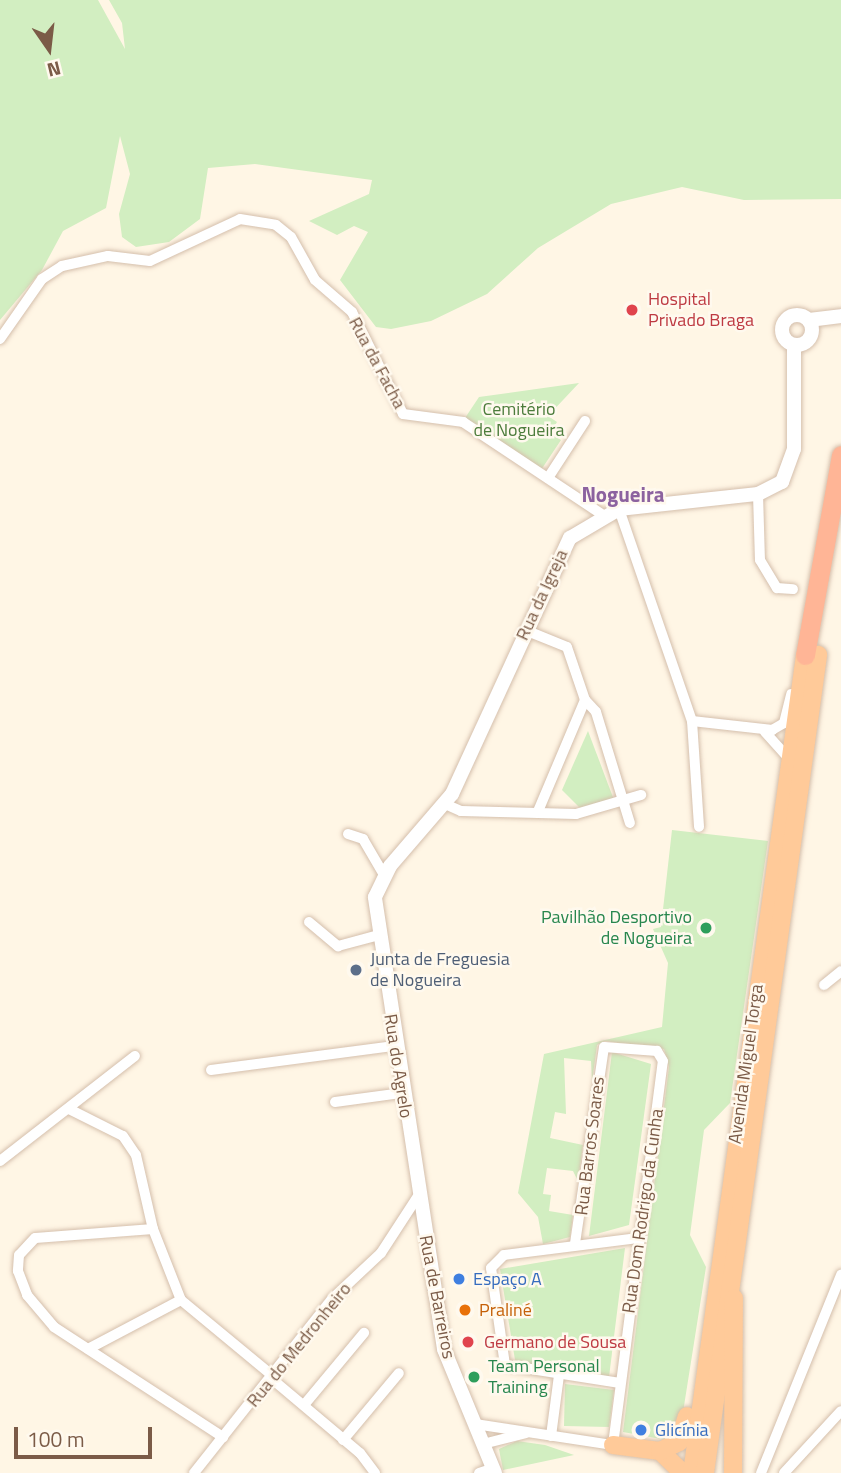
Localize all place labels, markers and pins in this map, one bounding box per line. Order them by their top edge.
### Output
place label: Hospital Privado Braga [648,289,754,332]
marker: Hospital Privado Braga [622,300,642,320]
place label: Pavilhão Desportivo de Nogueira [541,907,692,950]
marker: Pavilhão Desportivo de Nogueira [698,920,714,936]
place label: Junta de Freguesia de Nogueira [370,949,510,992]
marker: Junta de Freguesia de Nogueira [348,962,364,978]
place label: Espaço A [473,1268,542,1290]
marker: Espaço A [451,1271,467,1287]
place label: Praliné [479,1299,532,1321]
marker: Praliné [457,1302,473,1318]
place label: Germano de Sousa [484,1331,626,1353]
marker: Germano de Sousa [458,1332,478,1352]
place label: Team Personal Training [488,1356,600,1398]
marker: Team Personal Training [466,1369,482,1385]
place label: Glicínia [655,1419,709,1441]
marker: Glicínia [633,1422,649,1438]

